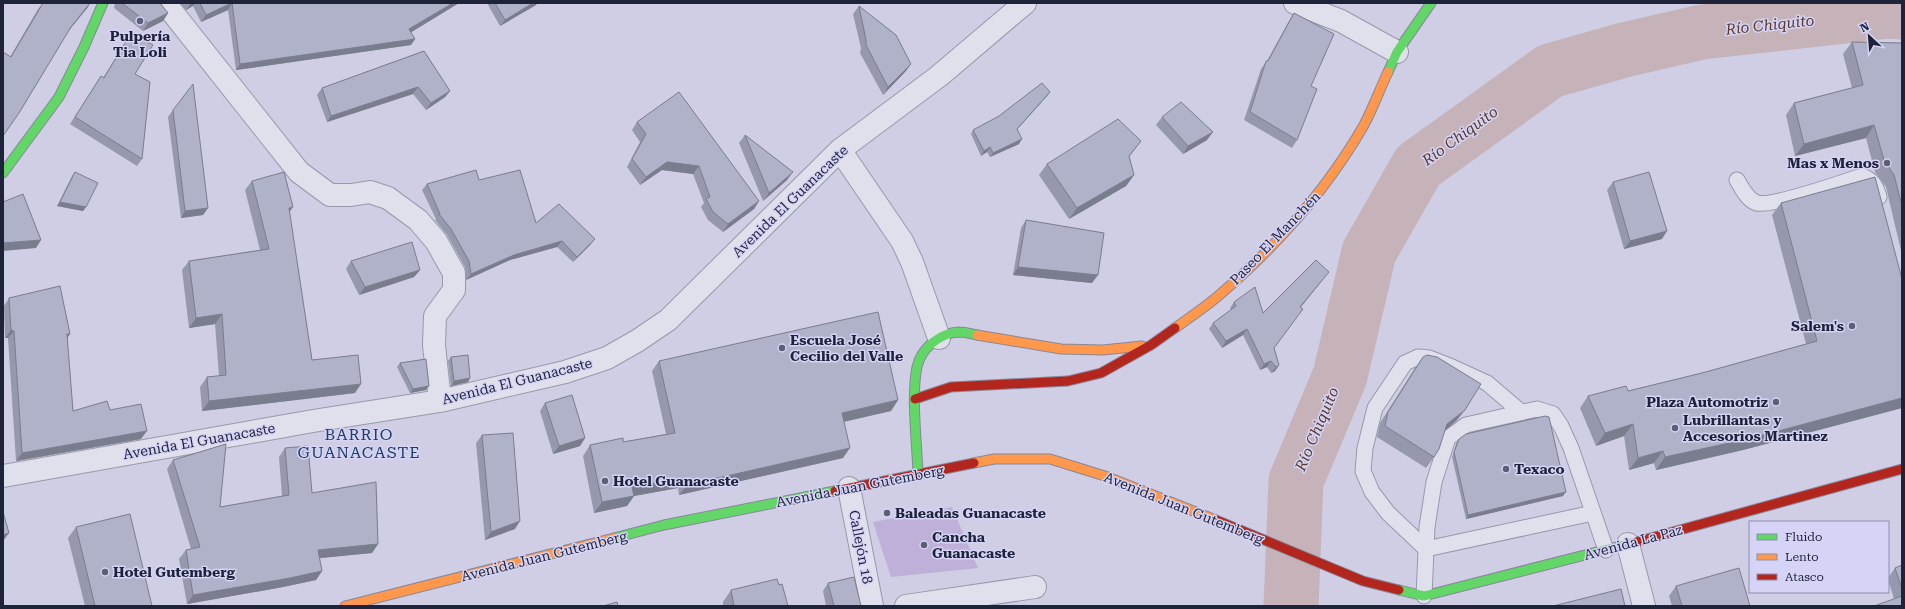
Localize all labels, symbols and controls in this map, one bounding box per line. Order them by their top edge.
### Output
water label: Río Chiquito [1724,11,1815,39]
marker: Pulpería Tia Loli [135,16,145,26]
north arrow [1849,16,1889,56]
text: N [1858,20,1872,35]
place label: Pulpería Tia Loli [110,28,171,60]
water label: Río Chiquito [1418,102,1502,170]
street label: Avenida El Guanacaste [729,141,851,260]
place label: Mas x Menos [1787,155,1879,171]
marker: Mas x Menos [1882,158,1892,168]
street label: Paseo El Manchén [1227,188,1323,288]
place label: Salem's [1791,318,1844,334]
marker: Salem's [1847,321,1857,331]
place label: Escuela José Cecilio del Valle [790,332,903,364]
marker: Escuela José Cecilio del Valle [777,343,787,353]
street label: Avenida El Guanacaste [440,355,594,407]
water label: Río Chiquito [1291,384,1343,474]
place label: Plaza Automotriz [1646,394,1768,410]
marker: Plaza Automotriz [1771,397,1781,407]
place label: Lubrillantas y Accesorios Martinez [1683,412,1828,444]
street label: Avenida El Guanacaste [122,420,277,462]
marker: Lubrillantas y Accesorios Martinez [1670,423,1680,433]
district label: BARRIO GUANACASTE [297,425,421,462]
place label: Texaco [1514,461,1565,477]
street label: Avenida Juan Gutemberg [775,462,945,510]
marker: Texaco [1501,464,1511,474]
street label: Avenida Juan Gutemberg [1102,469,1266,547]
place label: Hotel Guanacaste [613,473,739,489]
marker: Hotel Guanacaste [600,476,610,486]
place label: Baleadas Guanacaste [895,505,1046,521]
marker: Baleadas Guanacaste [882,508,892,518]
street label: Callejón 18 [846,509,876,585]
street label: Avenida La Paz [1582,521,1684,563]
legend [1749,521,1889,593]
street label: Avenida Juan Gutemberg [459,528,629,584]
place label: Cancha Guanacaste [932,529,1015,561]
text: Fluido [1785,530,1822,544]
marker: Cancha Guanacaste [919,540,929,550]
text: Lento [1785,550,1819,564]
place label: Hotel Gutemberg [113,564,235,580]
marker: Hotel Gutemberg [100,567,110,577]
text: Atasco [1785,570,1824,584]

